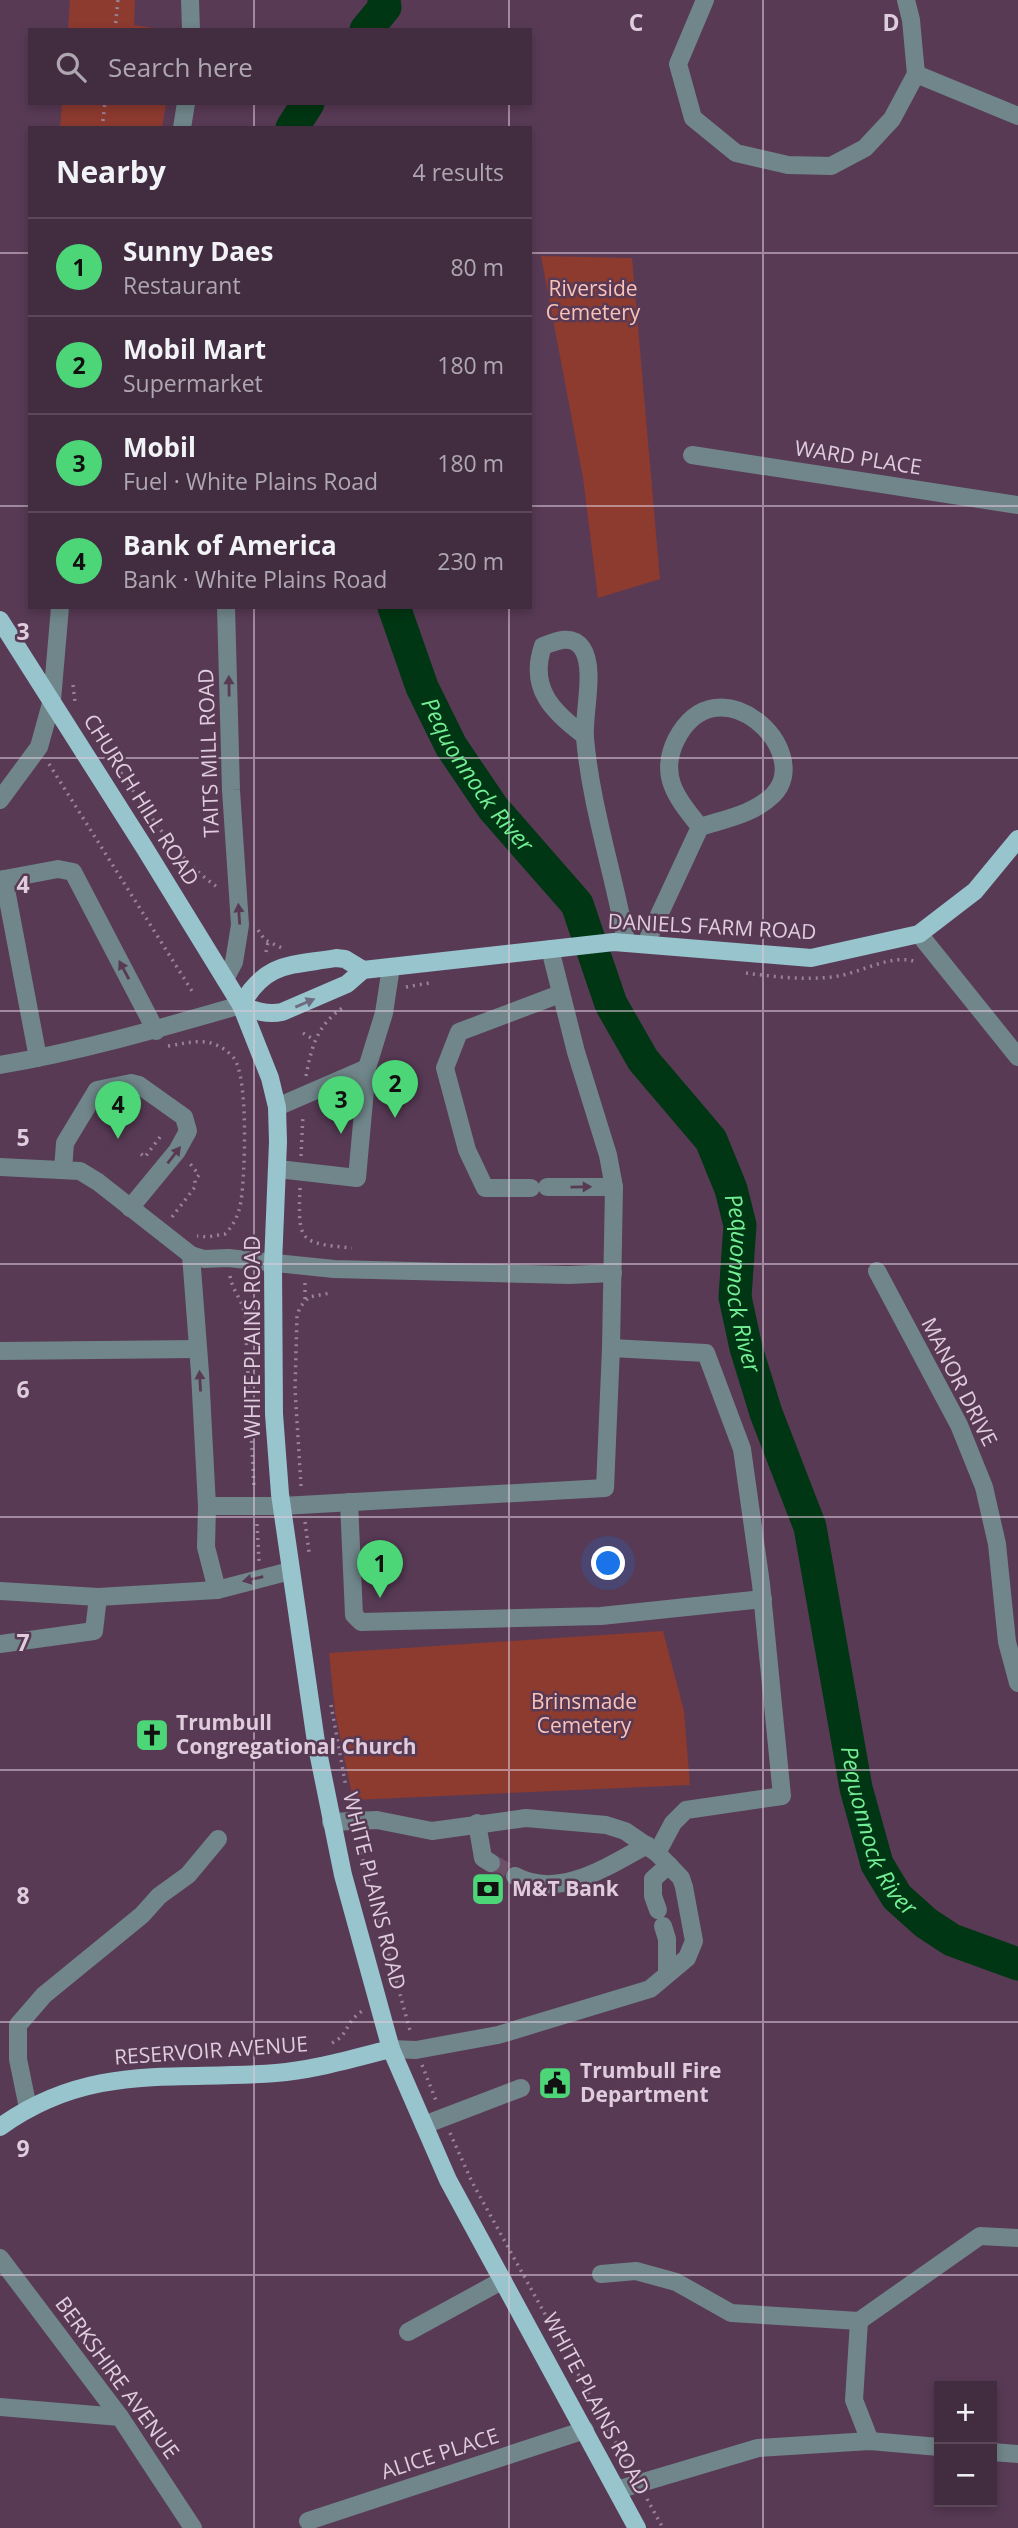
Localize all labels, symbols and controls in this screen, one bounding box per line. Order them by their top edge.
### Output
text: C [629,6,643,38]
text: D [882,6,900,38]
search box [28,28,532,105]
icon: search [52,48,90,86]
text: Search here [108,49,253,85]
text: Nearby [56,151,166,192]
text: 4 results [413,156,504,188]
text: Sunny Daes [123,233,273,269]
text: 1 [72,251,86,283]
text: 80 m [450,251,504,283]
text: Restaurant [123,269,241,301]
park label: Riverside Cemetery [546,274,641,326]
text: Mobil Mart [123,331,266,367]
text: 2 [72,349,86,381]
text: 180 m [437,349,504,381]
text: Supermarket [123,367,263,399]
text: Mobil [123,429,196,465]
street label: WARD PLACE [793,433,924,481]
text: 3 [72,447,86,479]
text: 180 m [437,447,504,479]
text: Fuel · White Plains Road [123,465,378,497]
text: Bank of America [123,527,337,563]
text: 4 [72,545,86,577]
text: 230 m [437,545,504,577]
text: Bank · White Plains Road [123,563,387,595]
text: 3 [16,615,30,647]
street label: TAITS MILL ROAD [191,668,225,838]
one-way arrow [224,675,235,697]
water label: Pequonnock River [415,692,542,859]
street label: CHURCH HILL ROAD [78,708,206,891]
text: 4 [16,868,30,900]
one-way arrow [233,902,244,924]
street label: DANIELS FARM ROAD [607,907,817,945]
one-way arrow [119,960,130,980]
one-way arrow [295,997,316,1008]
pin: 2 [372,1060,418,1118]
pin: 3 [318,1076,364,1134]
pin: 4 [95,1081,141,1139]
text: 5 [16,1121,30,1153]
one-way arrow [166,1147,181,1165]
one-way arrow [570,1181,592,1193]
water label: Pequonnock River [718,1190,770,1377]
street label: WHITE PLAINS ROAD [238,1236,266,1438]
street label: MANOR DRIVE [915,1312,1004,1451]
one-way arrow [194,1370,205,1392]
text: 6 [16,1373,30,1405]
pin: 1 [357,1540,403,1598]
your location [591,1546,625,1580]
one-way arrow [242,1574,264,1585]
text: 7 [16,1626,30,1658]
park label: Brinsmade Cemetery [531,1687,637,1739]
place label: Trumbull Congregational Church [176,1708,417,1760]
church icon: Trumbull Congregational Church [133,1716,171,1754]
water label: Pequonnock River [834,1743,925,1923]
street label: WHITE PLAINS ROAD [337,1789,413,1993]
bank icon: M&T Bank [469,1870,507,1908]
place label: M&T Bank [512,1874,620,1902]
text: 8 [16,1879,30,1911]
street label: RESERVOIR AVENUE [113,2029,309,2071]
place label: Trumbull Fire Department [580,2056,721,2108]
public building icon: Trumbull Fire Department [536,2064,574,2102]
text: 9 [16,2132,30,2164]
street label: BERKSHIRE AVENUE [49,2291,186,2464]
street label: WHITE PLAINS ROAD [537,2307,657,2500]
map controls [934,2381,997,2507]
button: + [934,2381,997,2444]
street label: ALICE PLACE [377,2421,502,2485]
button: − [934,2444,997,2507]

